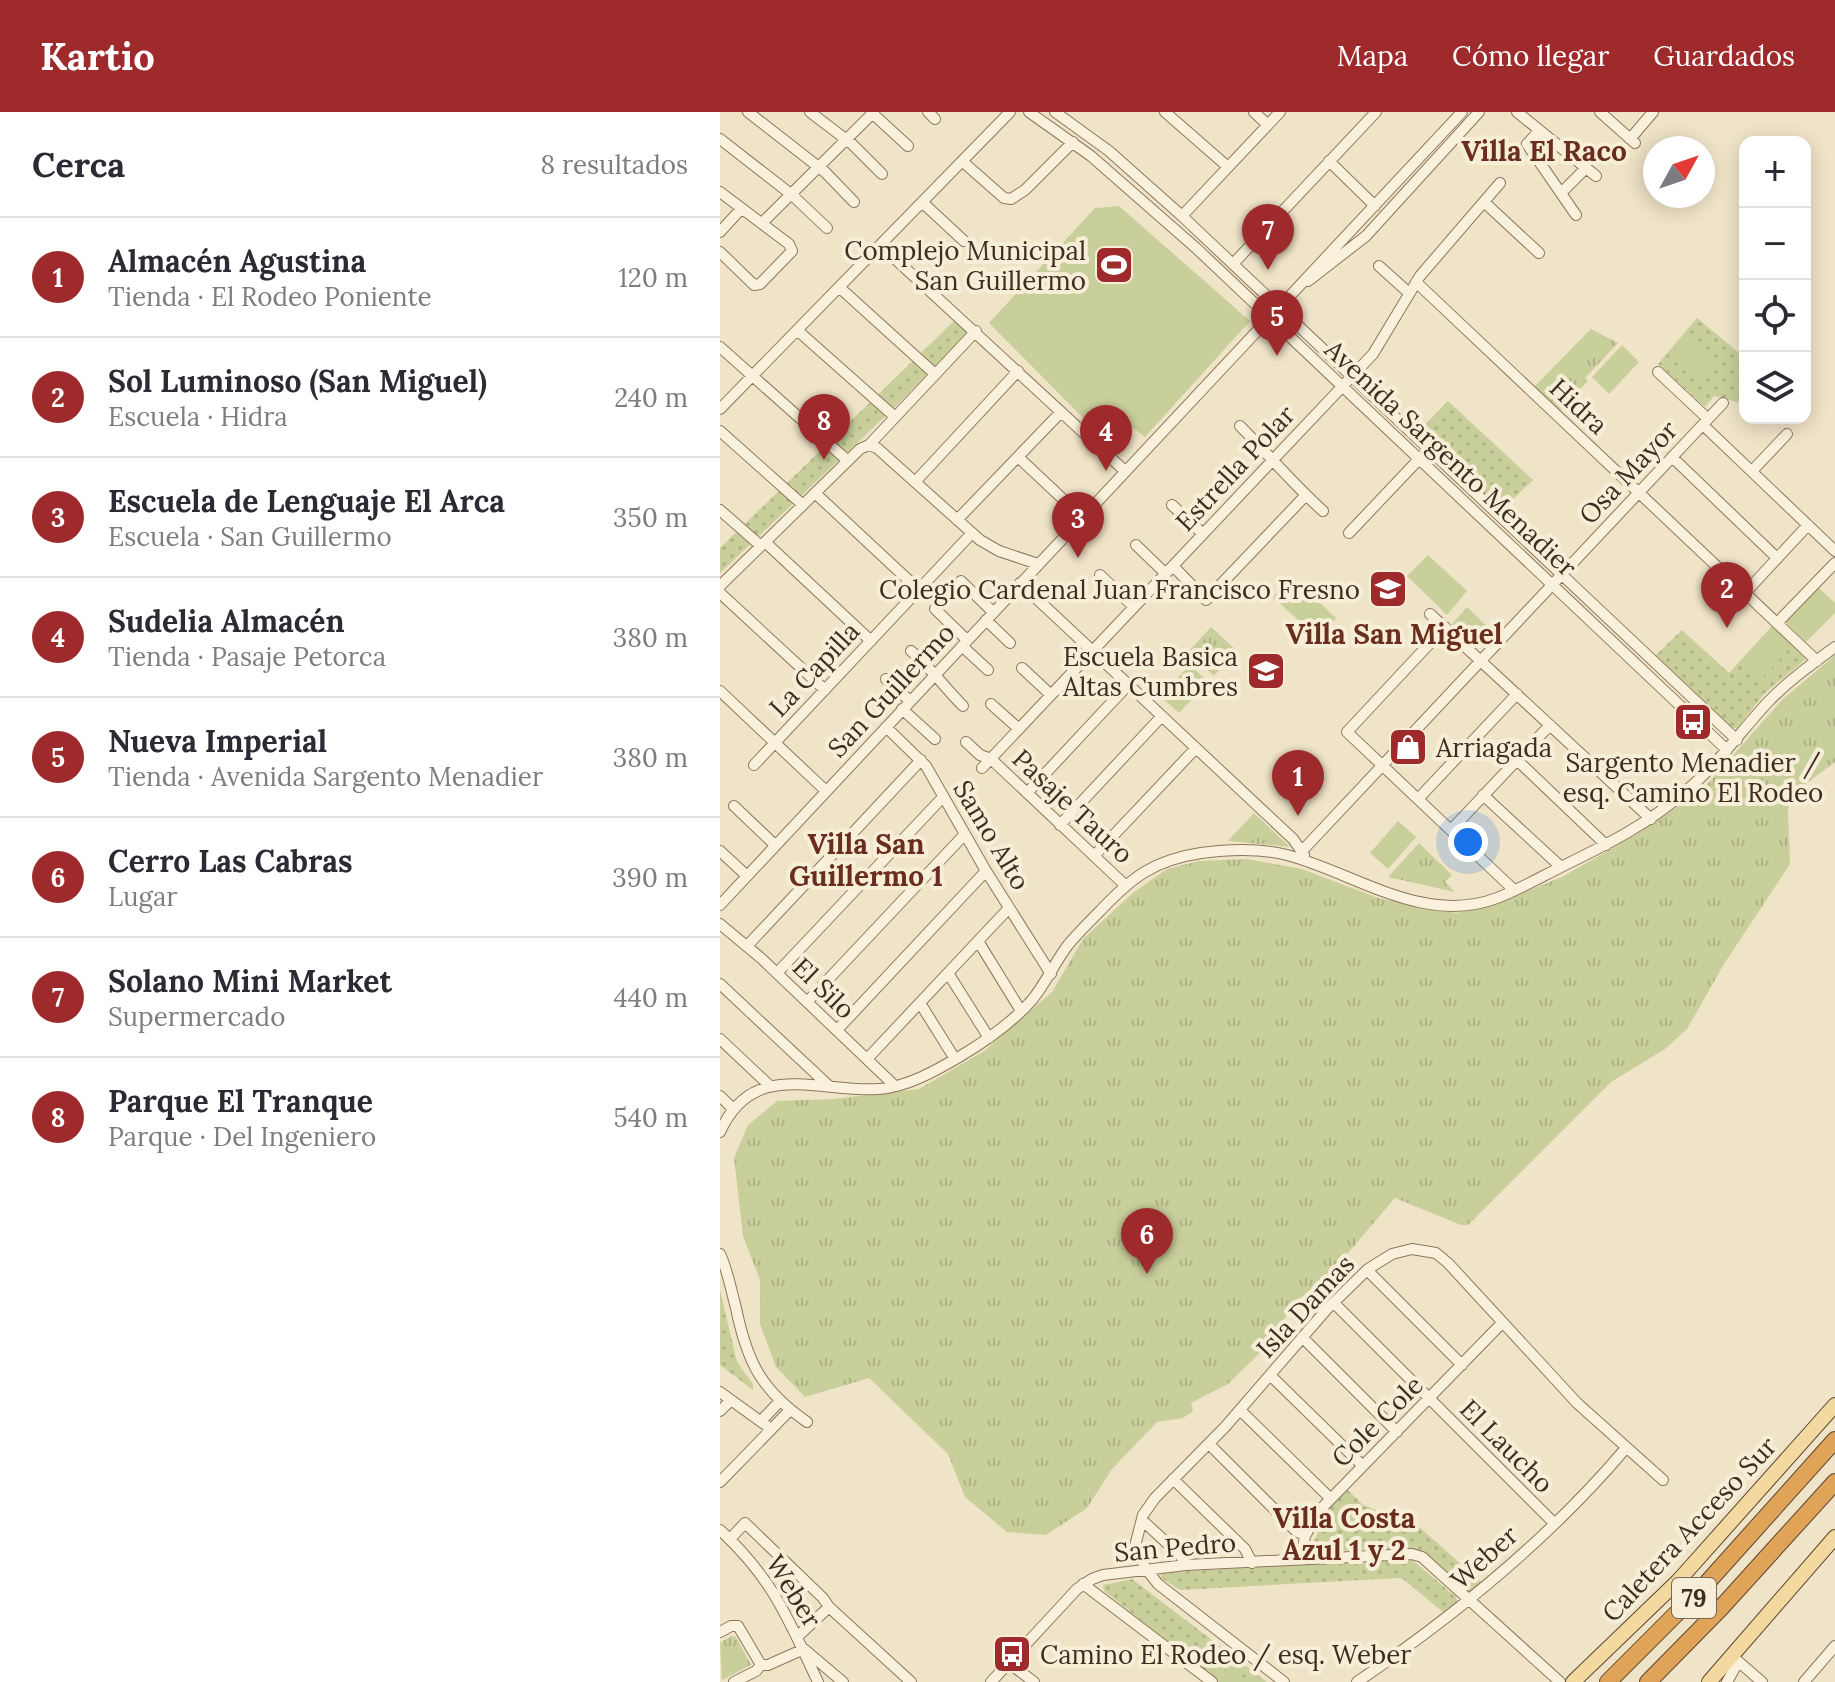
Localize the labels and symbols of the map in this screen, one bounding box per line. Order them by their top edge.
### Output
district label: Villa El Raco [1461,133,1627,169]
north arrow [1643,136,1715,208]
pin: 7 [1242,204,1294,270]
place label: Complejo Municipal San Guillermo [844,234,1086,297]
sports icon: Complejo Municipal San Guillermo [1093,244,1135,286]
pin: 5 [1251,290,1303,356]
street label: Avenida Sargento Menadier [1318,332,1584,584]
street label: Hidra [1543,371,1615,441]
pin: 8 [798,394,850,460]
street label: Estrella Polar [1168,398,1302,538]
pin: 4 [1080,405,1132,471]
street label: Osa Mayor [1572,413,1685,531]
pin: 3 [1052,492,1104,558]
pin: 2 [1701,562,1753,628]
school or university icon: Colegio Cardenal Juan Francisco Fresno [1367,568,1409,610]
place label: Colegio Cardenal Juan Francisco Fresno [879,573,1360,606]
street label: La Capilla [762,615,866,723]
street label: San Guillermo [821,616,961,764]
district label: Villa San Miguel [1285,616,1503,652]
place label: Escuela Basica Altas Cumbres [1062,640,1238,703]
school or university icon: Escuela Basica Altas Cumbres [1245,650,1287,692]
bus stop icon: Sargento Menadier / esq. Camino El Rodeo [1672,701,1714,743]
shop icon: Arriagada [1387,726,1429,768]
place label: Arriagada [1435,731,1552,764]
street label: Pasaje Tauro [1006,742,1140,870]
place label: Sargento Menadier / esq. Camino El Rodeo [1563,746,1823,809]
pin: 1 [1272,750,1324,816]
street label: Samo Alto [946,774,1038,896]
your location [1448,822,1488,862]
district label: Villa San Guillermo 1 [789,826,943,894]
street label: El Silo [786,950,862,1026]
pin: 6 [1121,1208,1173,1274]
street label: Isla Damas [1249,1248,1361,1364]
street label: Cole Cole [1324,1368,1430,1474]
street label: El Laucho [1453,1392,1561,1500]
street label: Caletera Acceso Sur [1595,1429,1784,1628]
district label: Villa Costa Azul 1 y 2 [1273,1500,1416,1568]
street label: Weber [1443,1518,1525,1596]
street label: San Pedro [1113,1525,1237,1569]
street label: Weber [759,1549,829,1634]
road number: 79 [1672,1578,1716,1618]
bus stop icon: Camino El Rodeo / esq. Weber [991,1633,1033,1675]
place label: Camino El Rodeo / esq. Weber [1040,1638,1412,1672]

